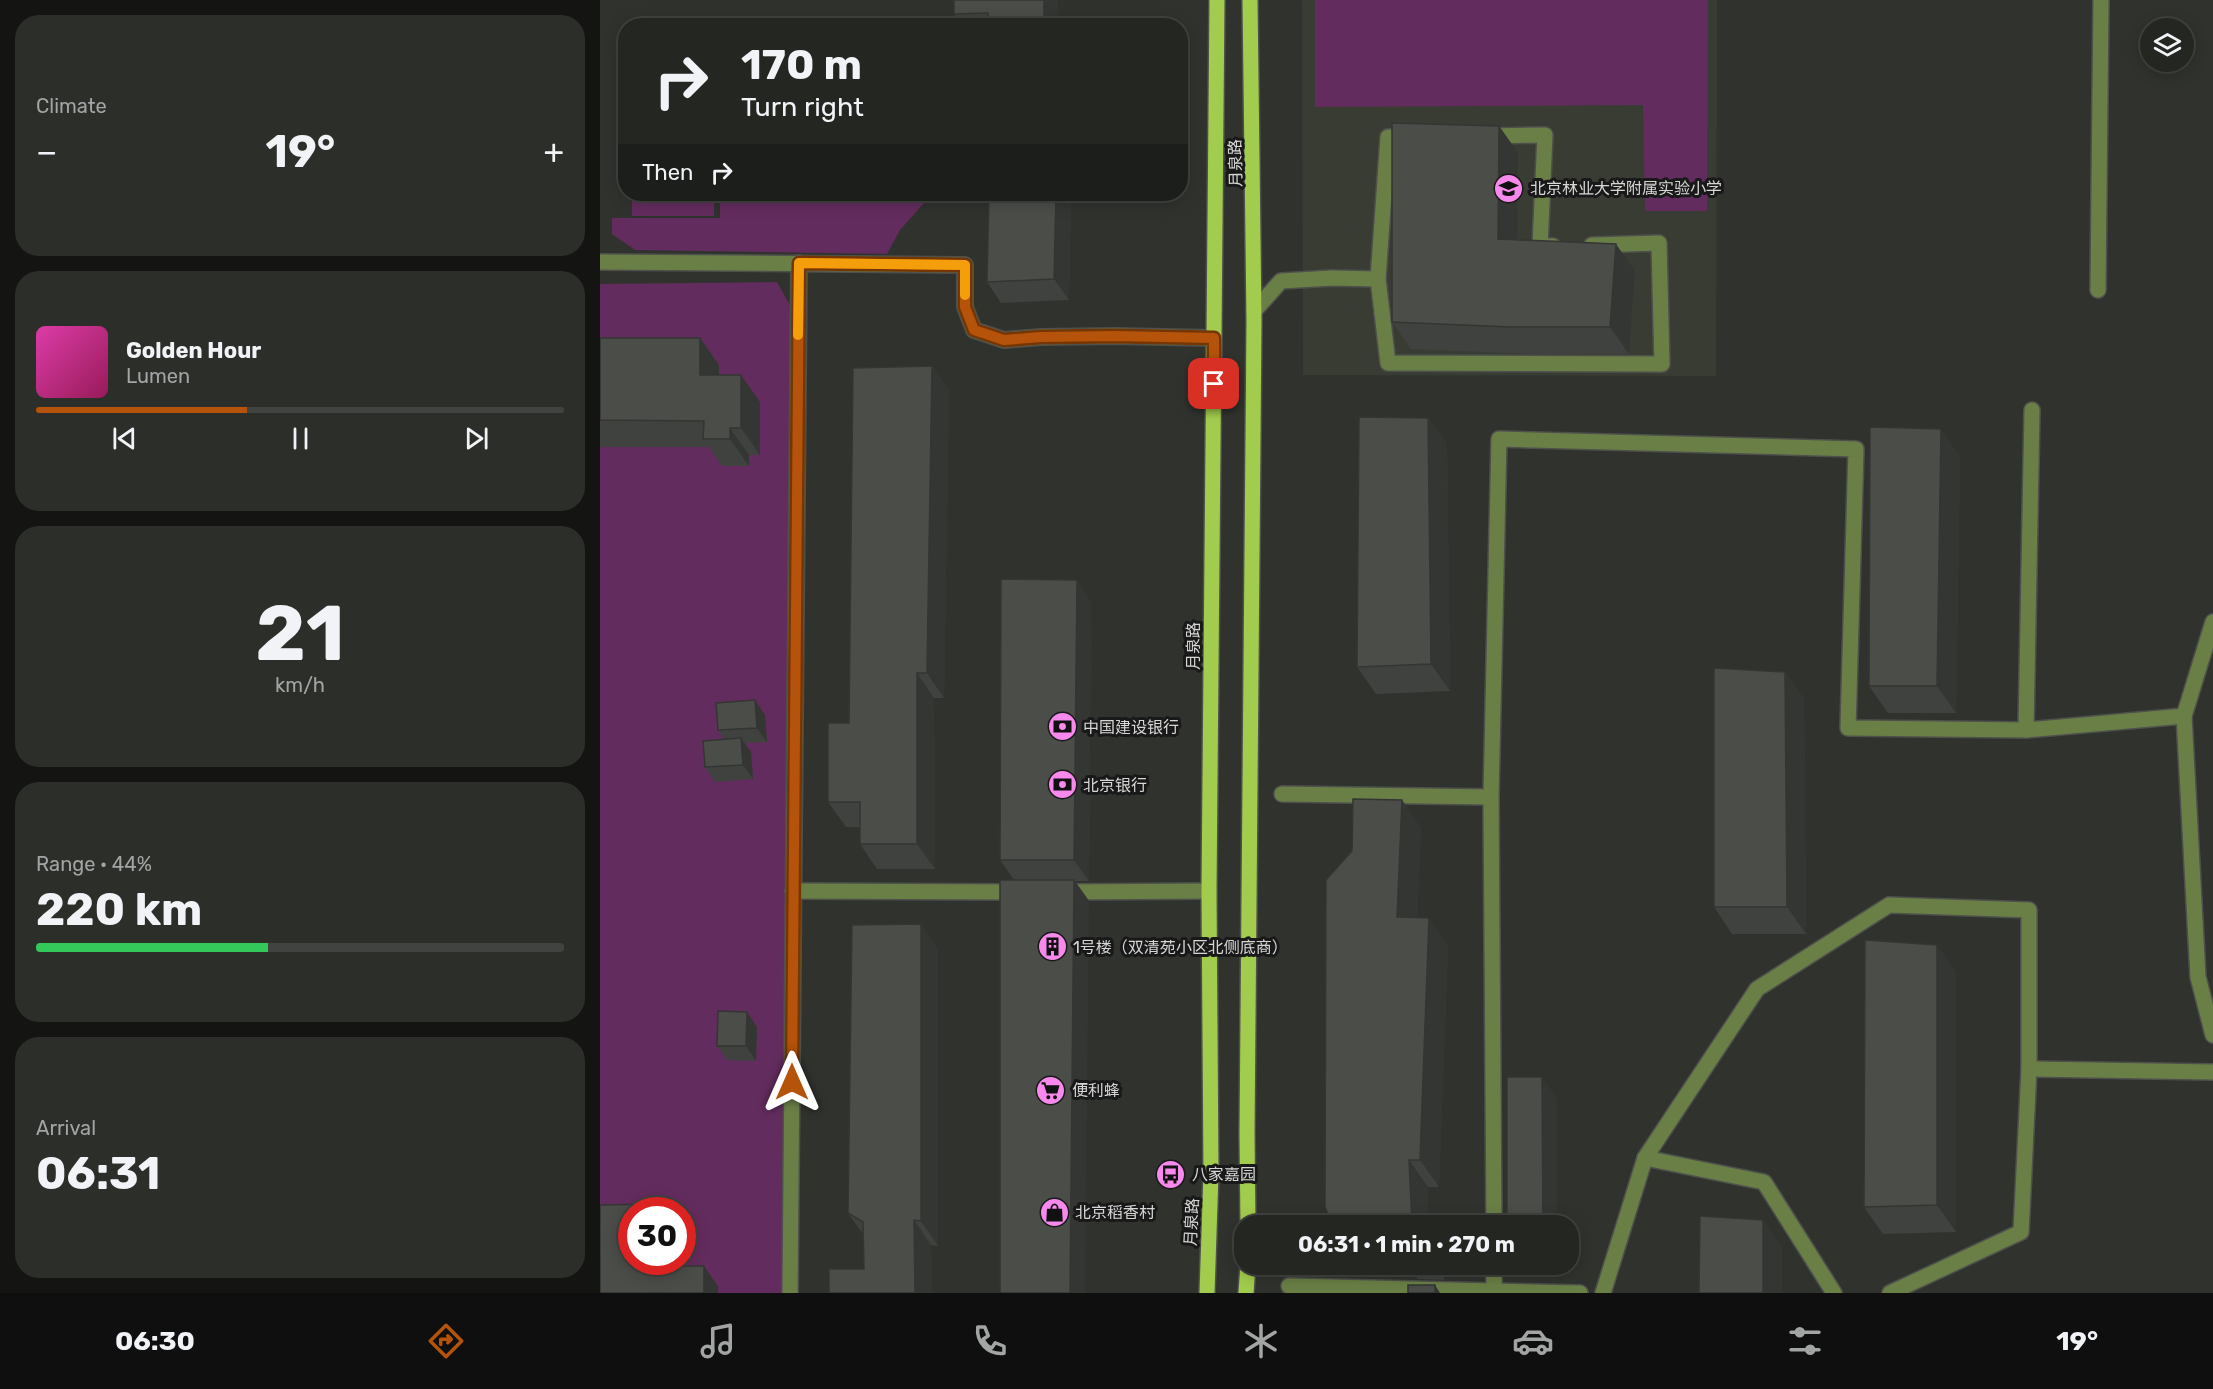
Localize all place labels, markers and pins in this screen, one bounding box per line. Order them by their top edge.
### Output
school or university icon: 北京林业大学附属实验小学 [1493,172,1525,204]
place label: 北京林业大学附属实验小学 [1530,179,1722,198]
pin [1188,358,1239,409]
bank icon: 中国建设银行 [1046,711,1078,743]
place label: 中国建设银行 [1083,718,1179,737]
bank icon: 北京银行 [1046,769,1078,801]
place label: 北京银行 [1083,776,1147,795]
building icon: 1号楼（双清苑小区北侧底商） [1036,931,1068,963]
place label: 1号楼（双清苑小区北侧底商） [1073,938,1288,957]
supermarket icon: 便利蜂 [1035,1074,1067,1106]
place label: 便利蜂 [1072,1081,1120,1100]
bus stop icon: 八家嘉园 [1155,1158,1187,1190]
place label: 八家嘉园 [1192,1165,1256,1184]
shop icon: 北京稻香村 [1038,1196,1070,1228]
place label: 北京稻香村 [1075,1203,1155,1222]

